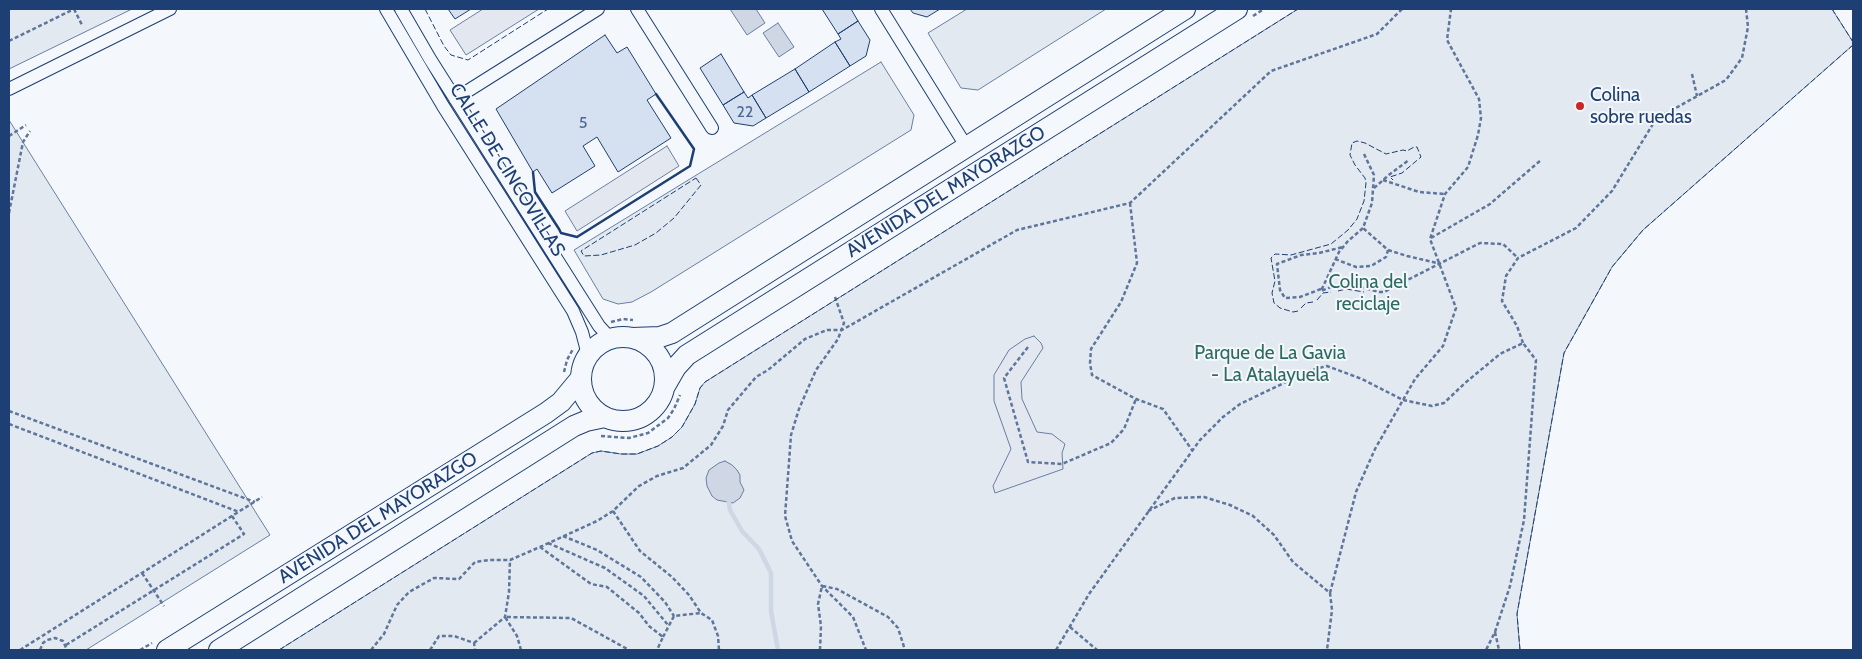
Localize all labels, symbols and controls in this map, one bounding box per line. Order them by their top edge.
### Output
street label: CALLE DE CINCOVILLAS [444,79,570,261]
place label: Colina sobre ruedas [1590,84,1692,128]
marker: Colina sobre ruedas [1574,100,1586,112]
house number: 22 [737,102,753,122]
house number: 5 [579,113,587,133]
street label: AVENIDA DEL MAYORAZGO [842,121,1050,263]
park label: Colina del reciclaje [1328,271,1408,315]
park label: Parque de La Gavia - La Atalayuela [1194,342,1346,386]
street label: AVENIDA DEL MAYORAZGO [274,447,482,589]

